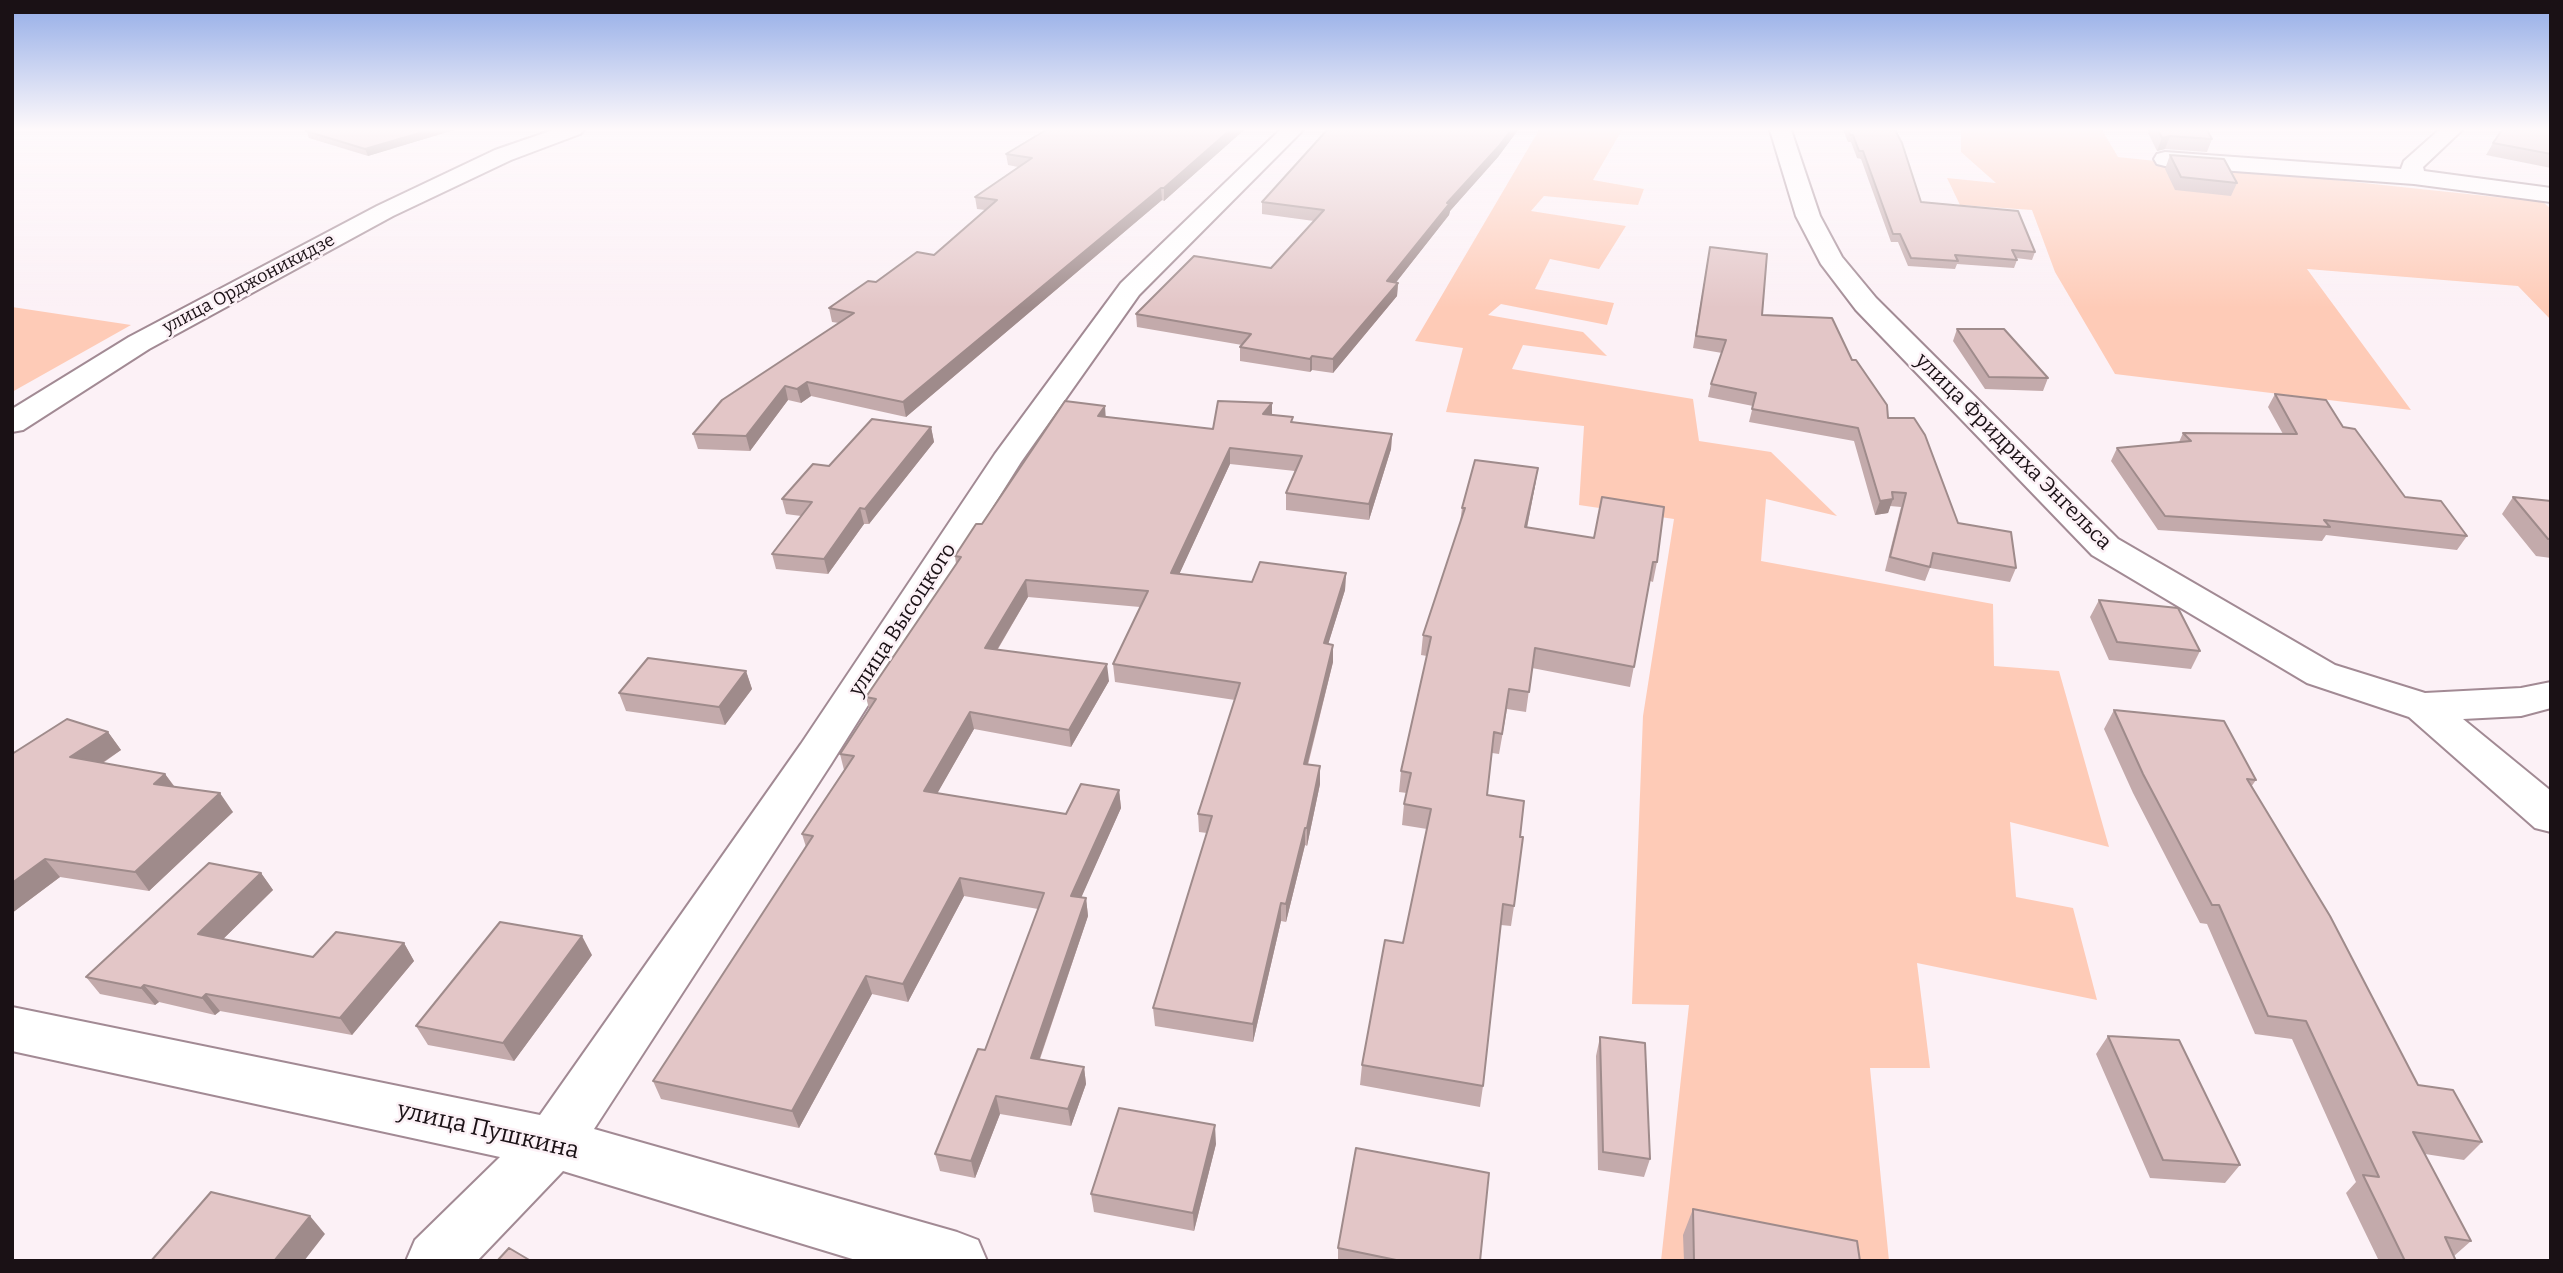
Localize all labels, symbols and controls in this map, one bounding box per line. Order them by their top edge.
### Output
street label: улица Орджоникидзе [159,229,339,339]
street label: улица Фридриха Энгельса [1910,349,2116,555]
street label: улица Высоцкого [844,539,962,701]
street label: улица Пушкина [394,1096,582,1166]

